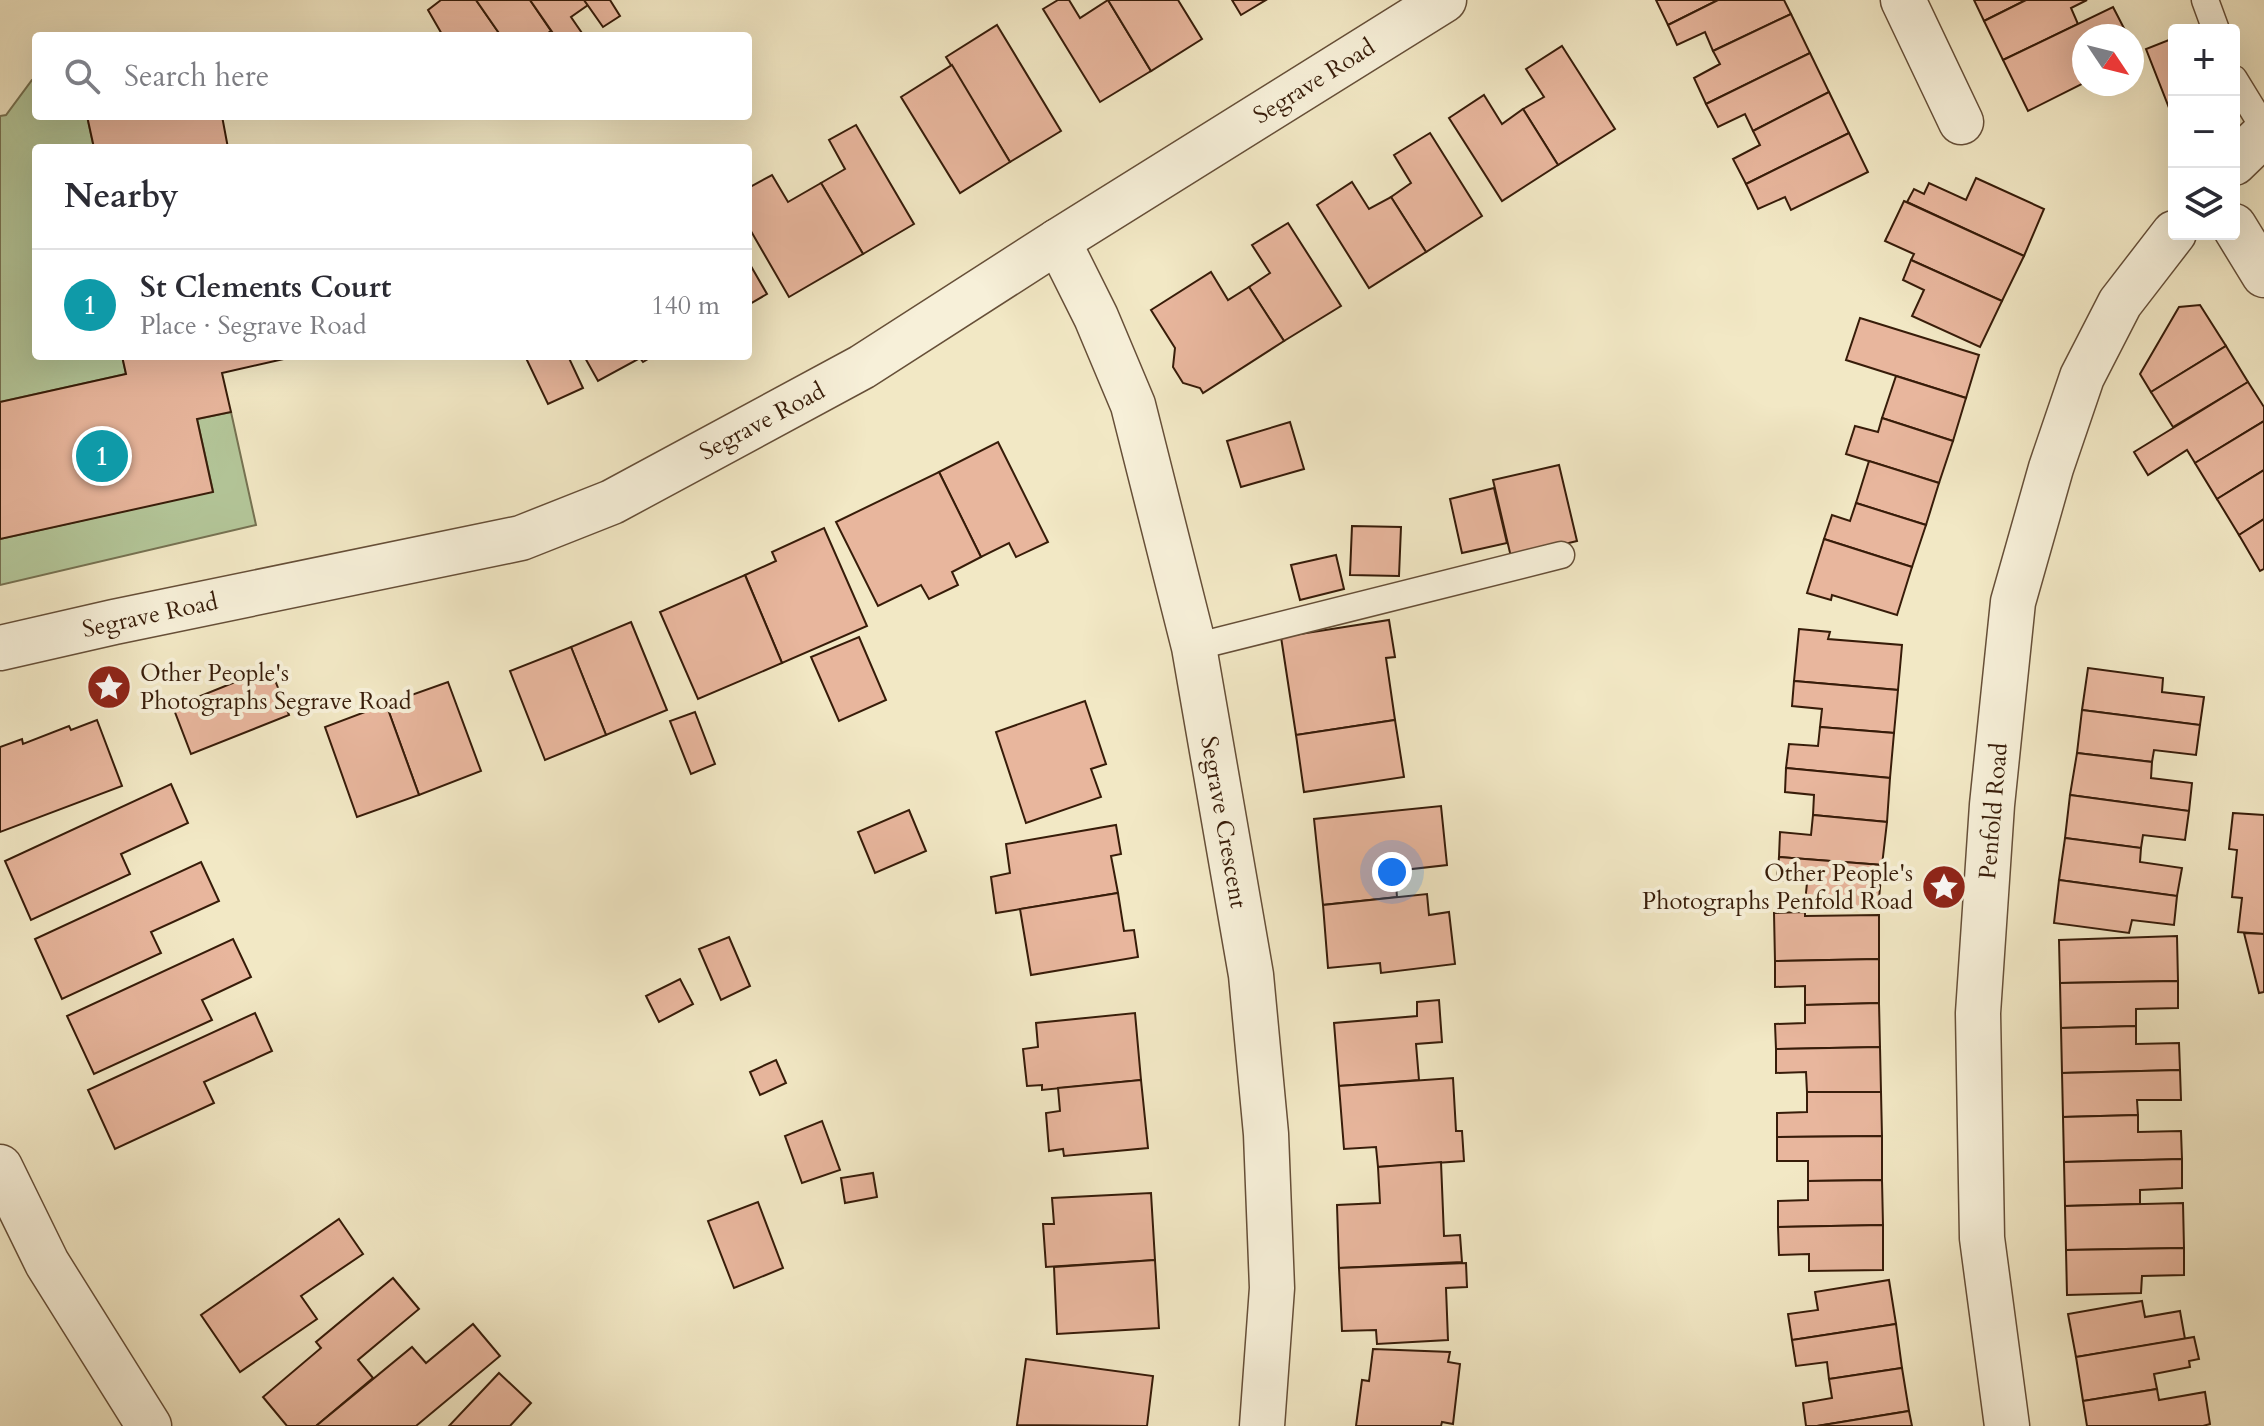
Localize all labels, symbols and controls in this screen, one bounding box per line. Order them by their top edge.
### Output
north arrow [2072,24,2144,96]
map controls [2168,24,2240,240]
button: + [2168,24,2240,96]
street label: Segrave Road [1247,31,1382,132]
search box [32,32,752,120]
icon: search [60,54,104,98]
text: Search here [124,56,269,97]
button: − [2168,96,2240,168]
button: layers [2168,168,2240,240]
text: Nearby [64,173,179,219]
text: St Clements Court [140,267,391,308]
text: 1 [83,288,97,323]
text: 140 m [651,288,720,323]
text: Place · Segrave Road [140,308,367,343]
street label: Segrave Road [694,374,831,468]
pin: 1 [76,426,128,486]
street label: Segrave Road [79,585,221,646]
place label: Other People's Photographs Segrave Road [140,657,412,718]
place icon: Other People's Photographs Segrave Road [85,663,133,711]
street label: Segrave Crescent [1192,733,1255,911]
street label: Penfold Road [1971,741,2016,881]
your location [1372,852,1412,892]
place label: Other People's Photographs Penfold Road [1642,857,1913,918]
place icon: Other People's Photographs Penfold Road [1920,863,1968,911]

